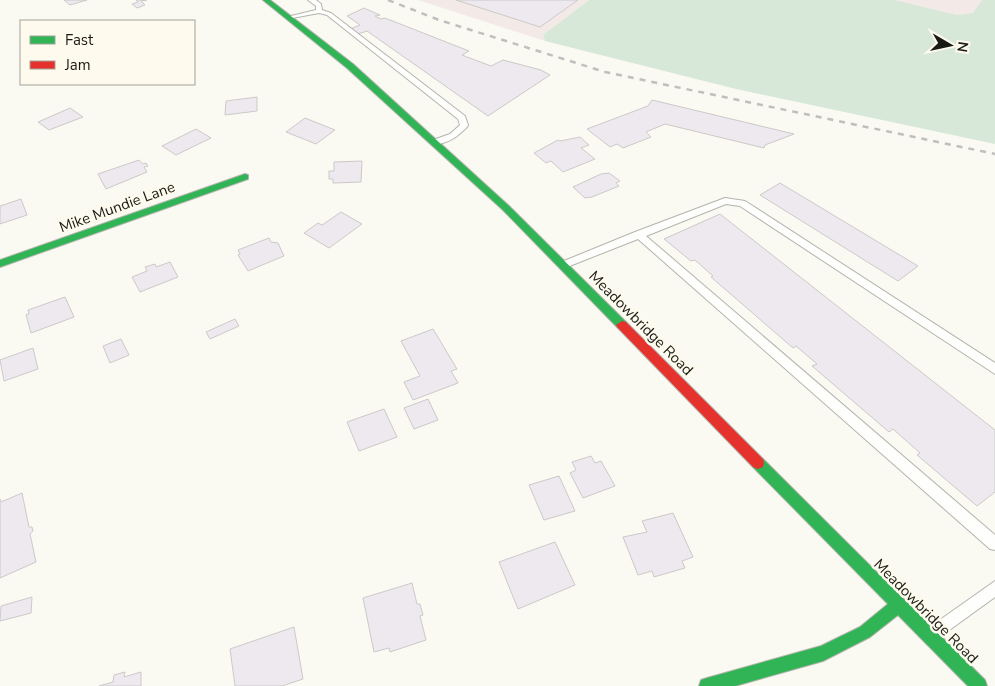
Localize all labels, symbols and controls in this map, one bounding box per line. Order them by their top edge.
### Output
legend [20,20,195,85]
north arrow [925,20,975,70]
text: Fast [65,30,94,50]
text: N [952,40,973,54]
text: Jam [64,55,91,75]
street label: Mike Mundie Lane [56,177,178,237]
street label: Meadowbridge Road [584,266,698,380]
street label: Meadowbridge Road [869,554,983,668]

